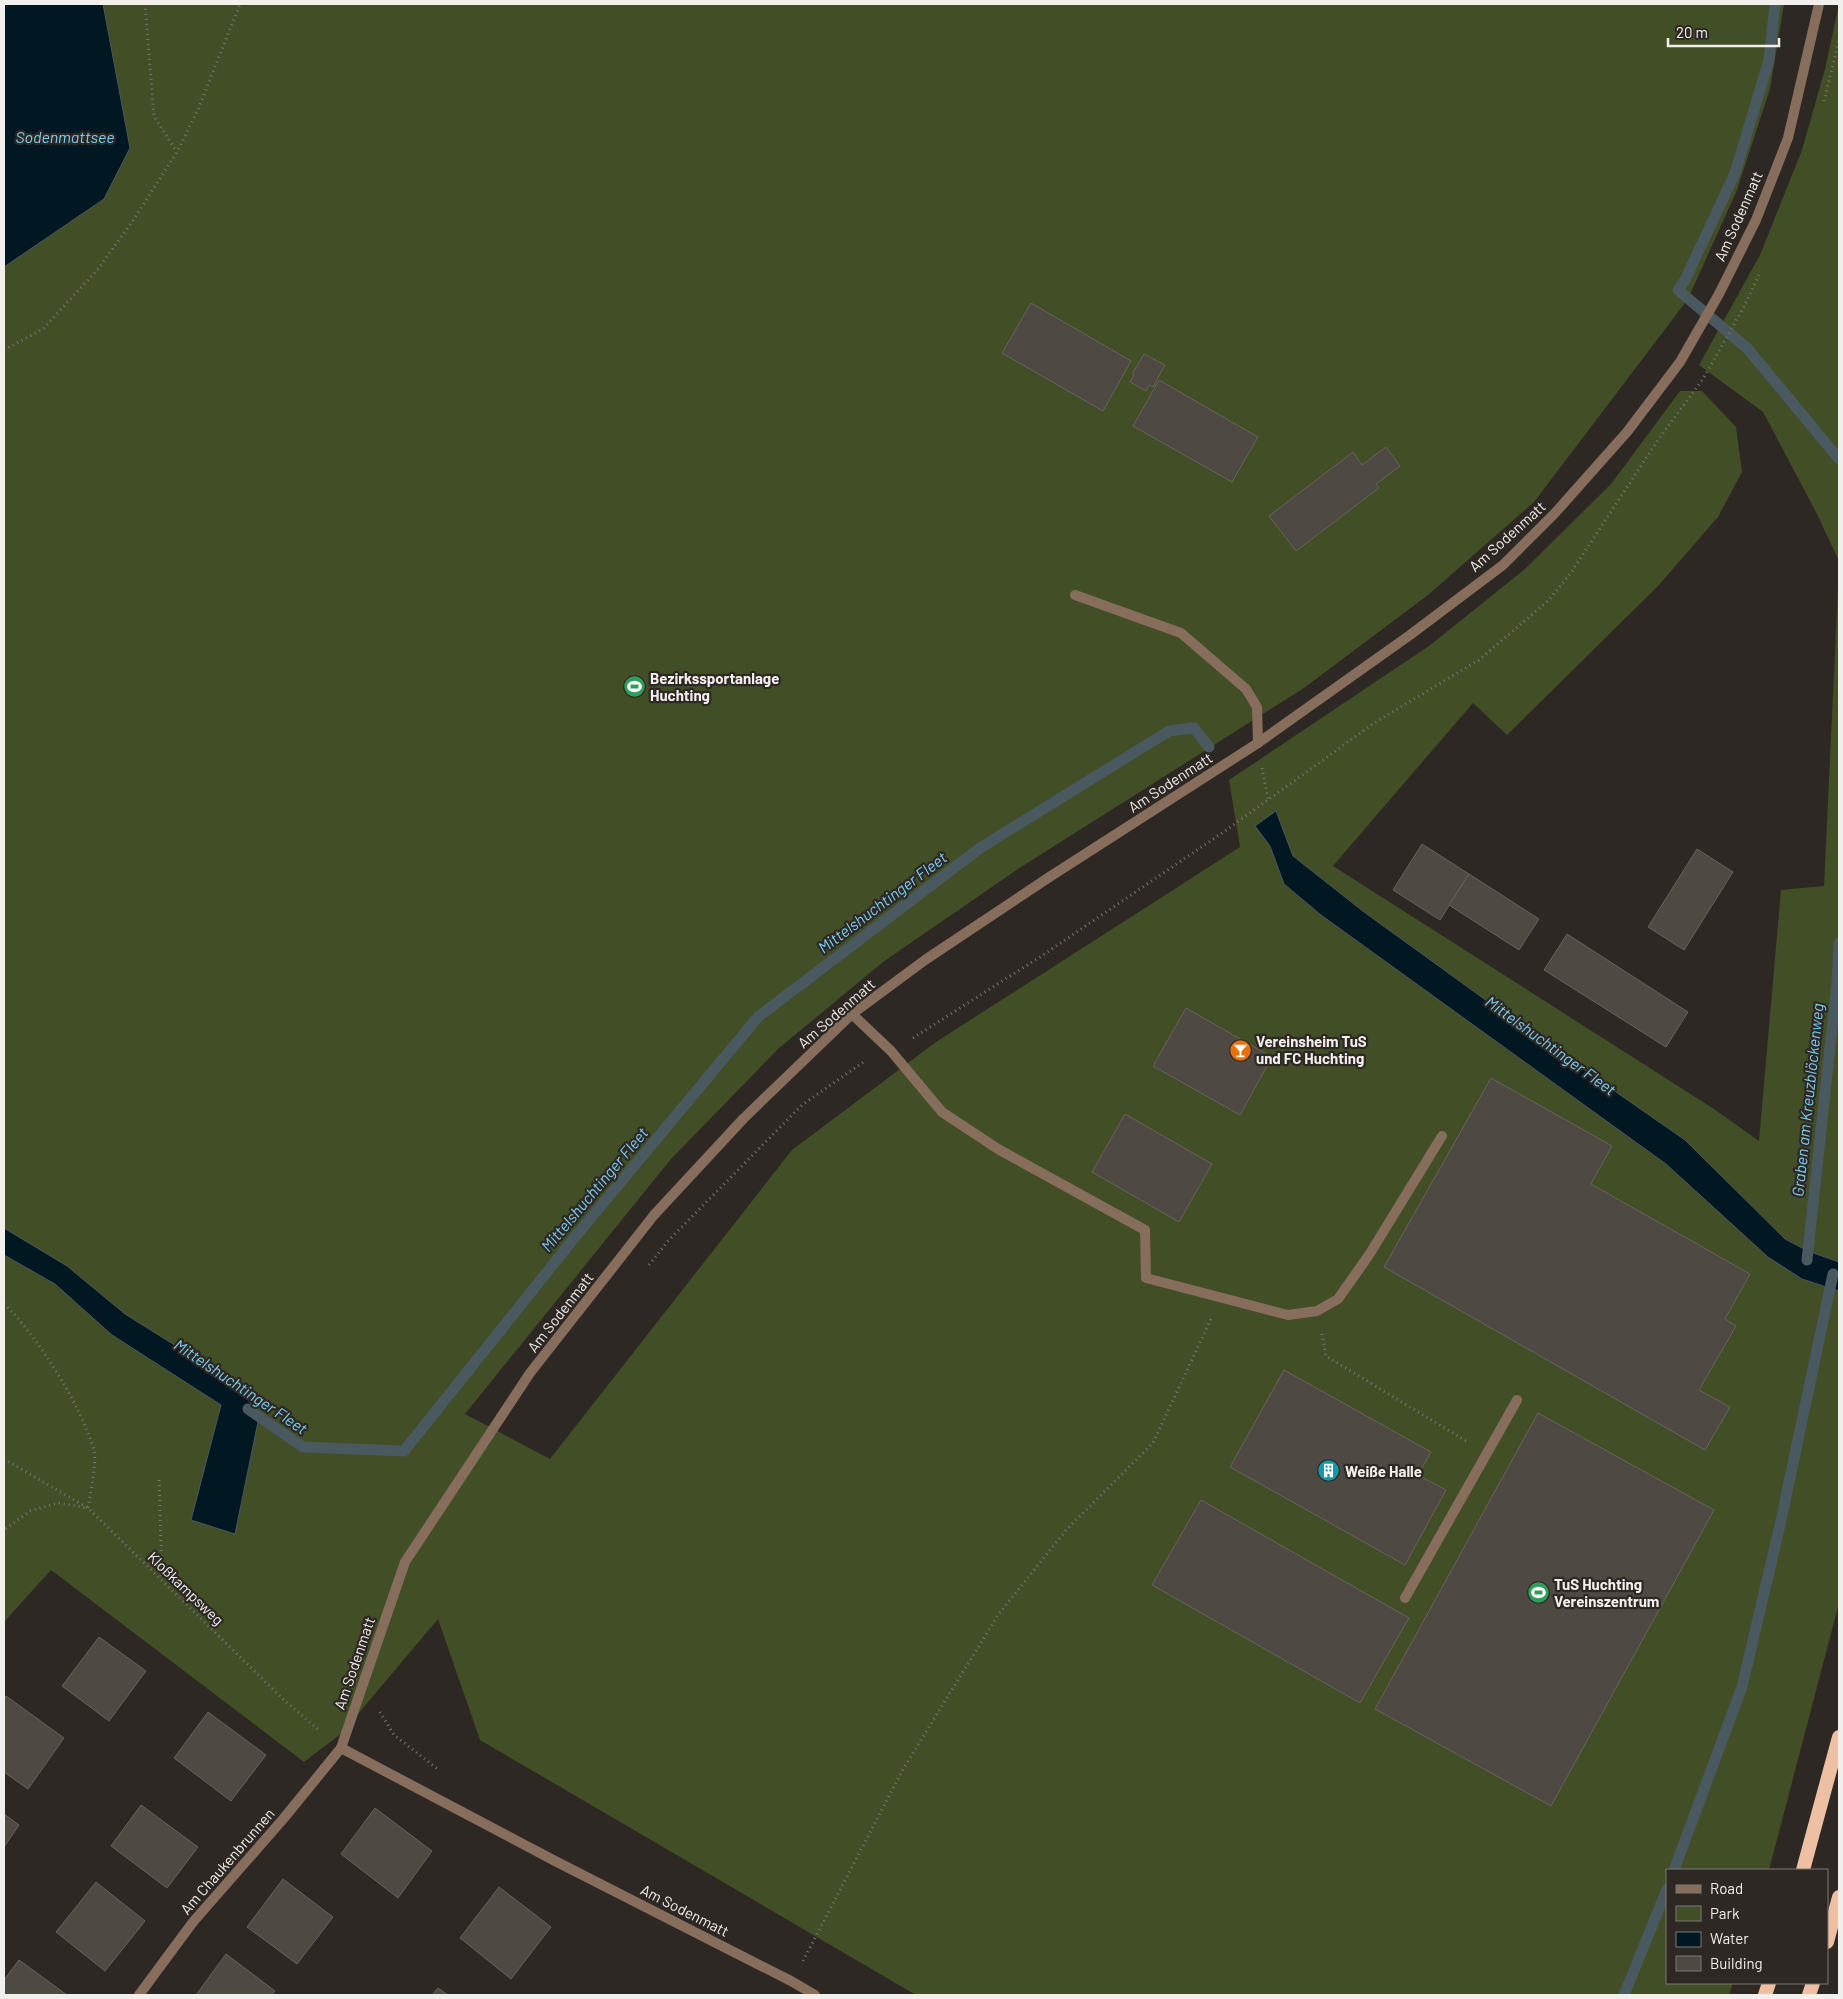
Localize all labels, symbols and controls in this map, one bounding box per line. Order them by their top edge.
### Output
scale bar [1668,15,1779,47]
text: 20 m [1676,23,1708,41]
water label: Sodenmattsee [15,127,115,146]
street label: Am Sodenmatt [1710,168,1766,264]
street label: Am Sodenmatt [1465,497,1549,575]
place label: Bezirkssportanlage Huchting [650,669,779,704]
sports icon: Bezirkssportanlage Huchting [622,675,646,699]
street label: Am Sodenmatt [1125,748,1215,816]
water label: Mittelshuchtinger Fleet [814,847,950,957]
street label: Am Sodenmatt [794,975,878,1051]
water label: Mittelshuchtinger Fleet [1482,991,1620,1099]
water label: Graben am Kreuzblöckenweg [1787,1002,1827,1198]
place label: Vereinsheim TuS und FC Huchting [1256,1032,1367,1067]
bar icon: Vereinsheim TuS und FC Huchting [1228,1038,1252,1062]
water label: Mittelshuchtinger Fleet [536,1123,652,1255]
street label: Am Sodenmatt [523,1268,597,1356]
water label: Mittelshuchtinger Fleet [171,1334,311,1438]
building icon: Weiße Halle [1317,1459,1341,1483]
place label: Weiße Halle [1345,1462,1422,1480]
street label: Kloßkampsweg [144,1547,228,1629]
place label: TuS Huchting Vereinszentrum [1554,1575,1659,1610]
sports icon: TuS Huchting Vereinszentrum [1526,1581,1550,1605]
street label: Am Sodenmatt [330,1614,378,1712]
street label: Am Chaukenbrunnen [176,1804,278,1918]
legend [1666,1869,1828,1984]
text: Road [1710,1879,1743,1897]
street label: Am Sodenmatt [638,1880,732,1940]
text: Park [1710,1904,1740,1922]
text: Water [1710,1929,1749,1947]
text: Building [1710,1954,1763,1972]

